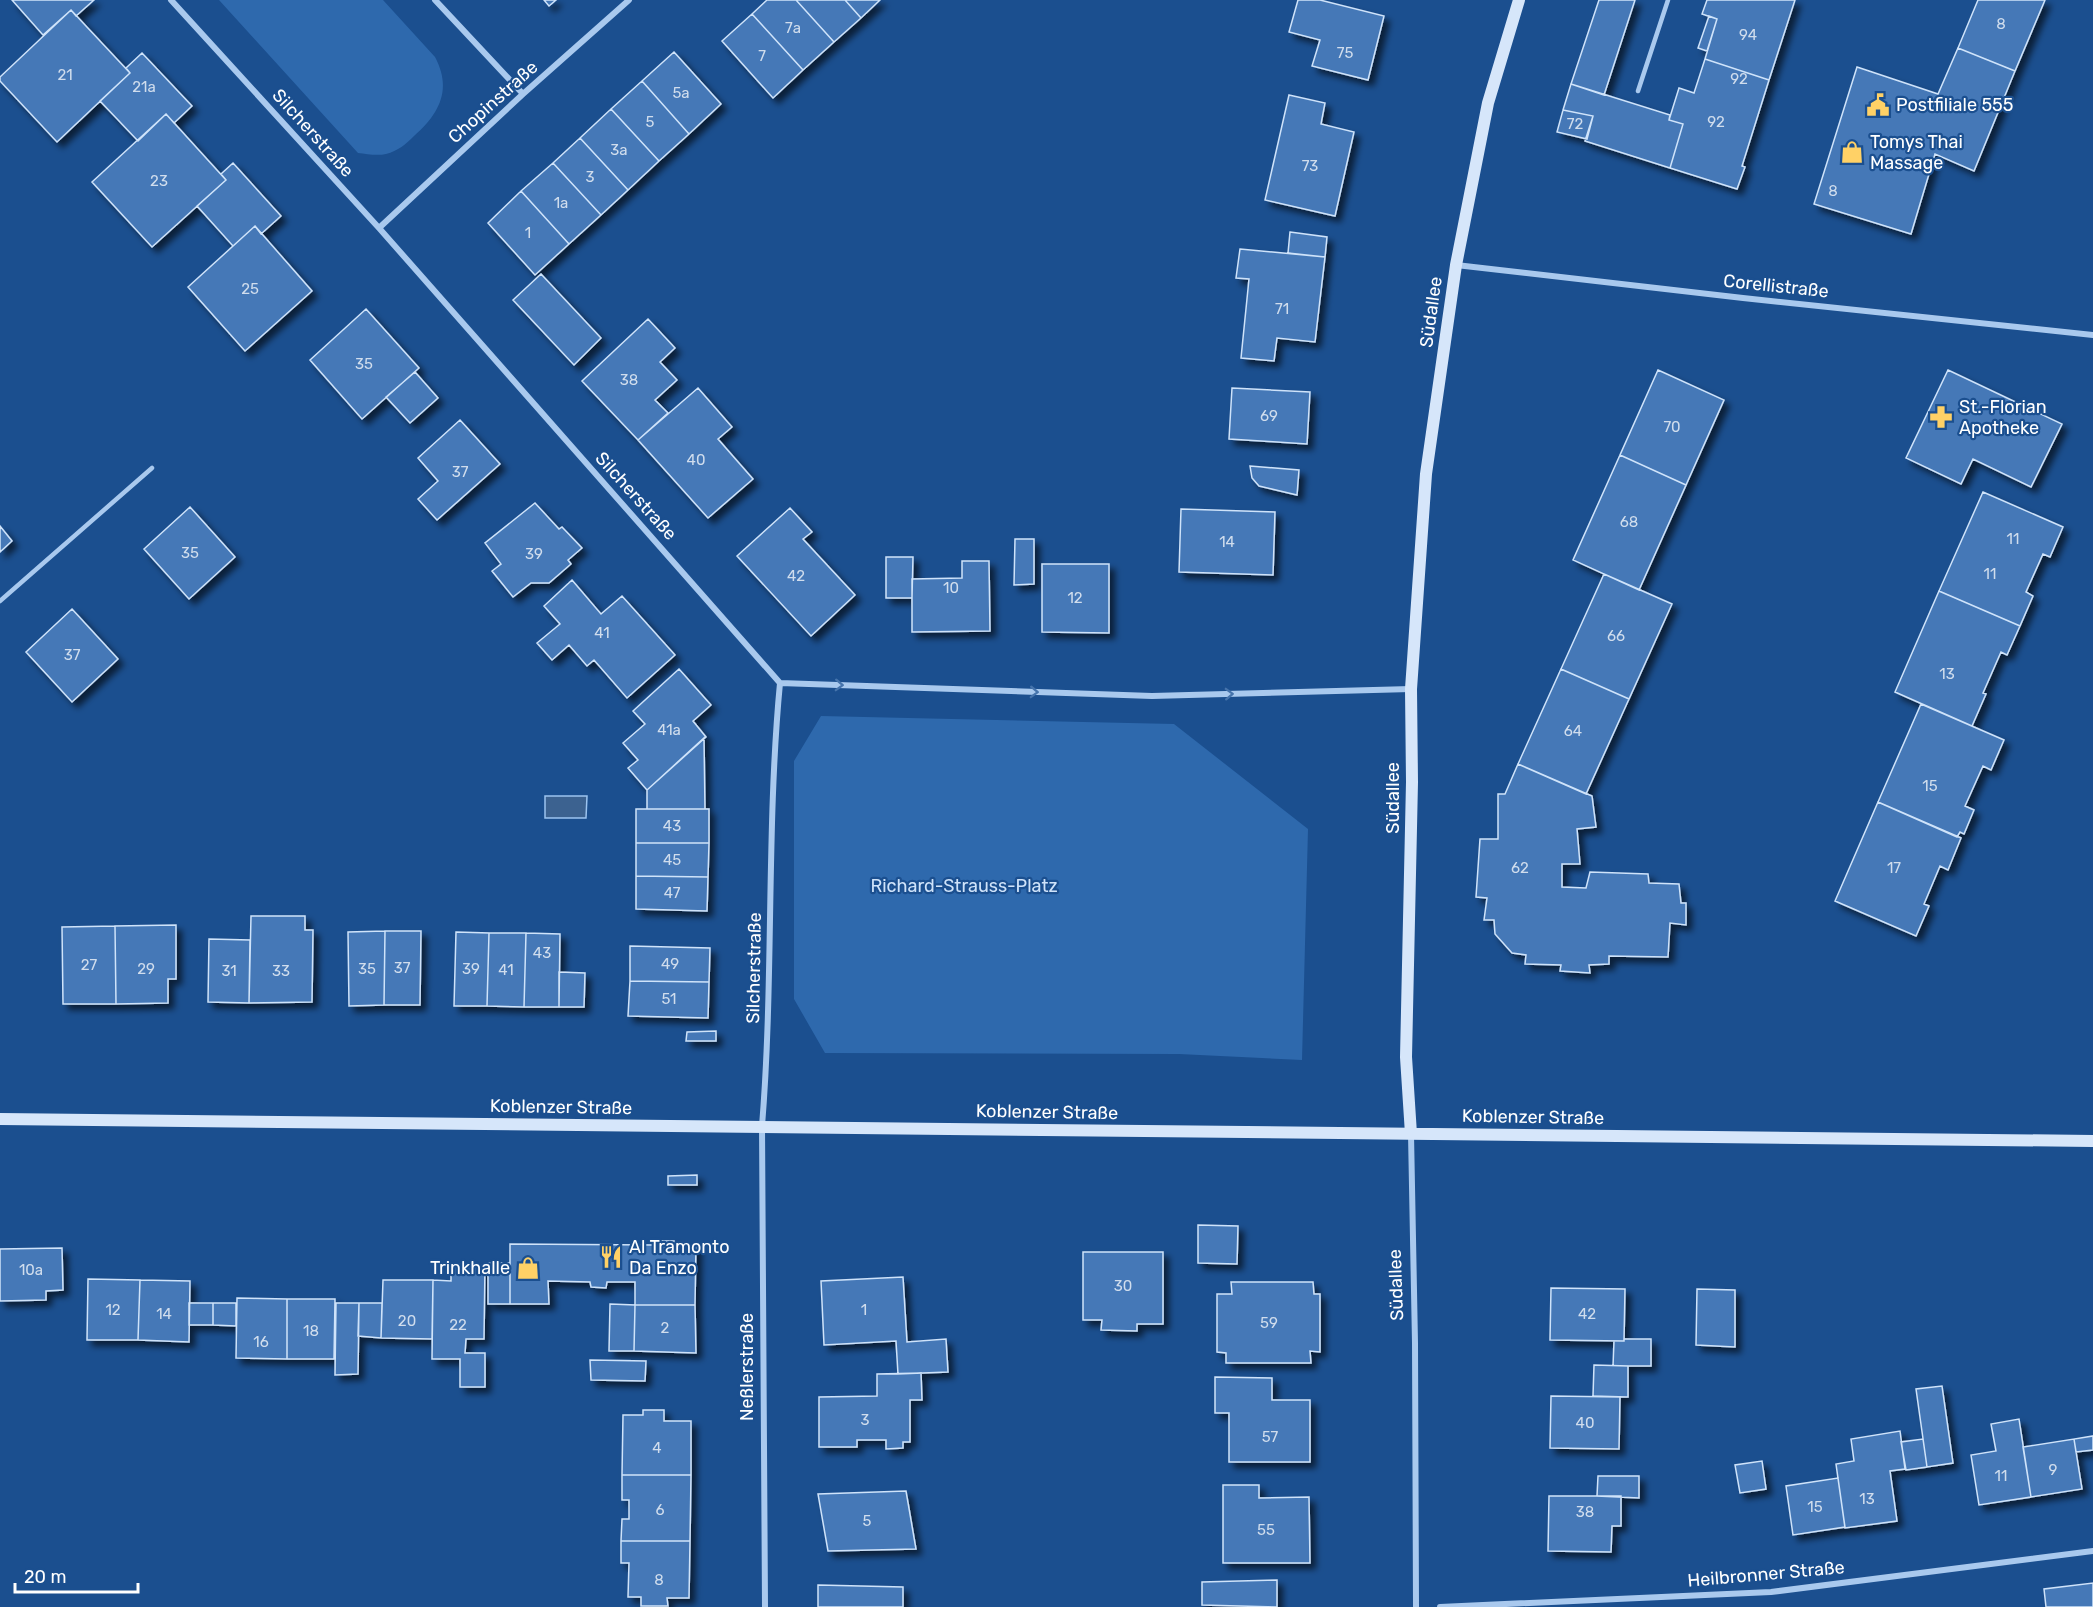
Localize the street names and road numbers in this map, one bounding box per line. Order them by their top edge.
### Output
street label: Chopinstraße [444,56,542,148]
street label: Silcherstraße [268,84,358,182]
street label: Corellistraße [1722,270,1830,302]
street label: Südallee [1415,275,1447,349]
street label: Silcherstraße [591,447,681,545]
street label: Südallee [1382,762,1404,834]
street label: Silcherstraße [742,912,766,1024]
street label: Koblenzer Straße [490,1095,632,1119]
street label: Koblenzer Straße [976,1100,1118,1124]
street label: Koblenzer Straße [1462,1105,1604,1129]
street label: Südallee [1384,1249,1408,1321]
street label: Neßlerstraße [736,1313,758,1421]
street label: Heilbronner Straße [1687,1556,1845,1592]

